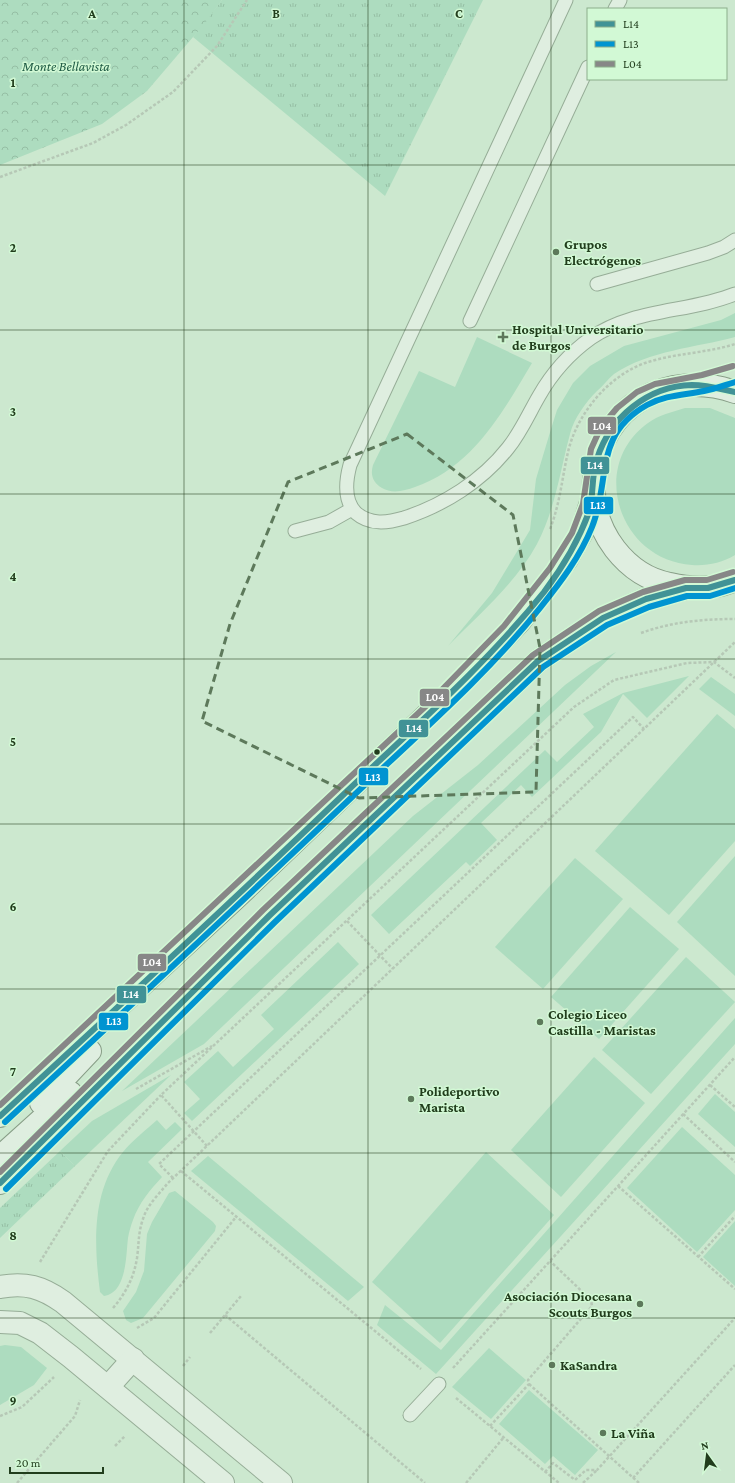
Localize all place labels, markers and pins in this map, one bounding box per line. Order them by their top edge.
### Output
place label: Grupos Electrógenos [564,236,641,268]
marker: Grupos Electrógenos [551,247,561,257]
place label: Hospital Universitario de Burgos [512,321,644,353]
marker: Hospital Universitario de Burgos [497,331,509,343]
unlabelled marker [372,747,382,757]
place label: Colegio Liceo Castilla - Maristas [548,1006,656,1038]
marker: Colegio Liceo Castilla - Maristas [535,1017,545,1027]
place label: Polideportivo Marista [419,1083,500,1115]
marker: Polideportivo Marista [406,1094,416,1104]
place label: Asociación Diocesana Scouts Burgos [503,1288,632,1320]
marker: Asociación Diocesana Scouts Burgos [635,1299,645,1309]
place label: KaSandra [560,1357,617,1373]
marker: KaSandra [547,1360,557,1370]
place label: La Viña [611,1425,655,1441]
marker: La Viña [598,1428,608,1438]

